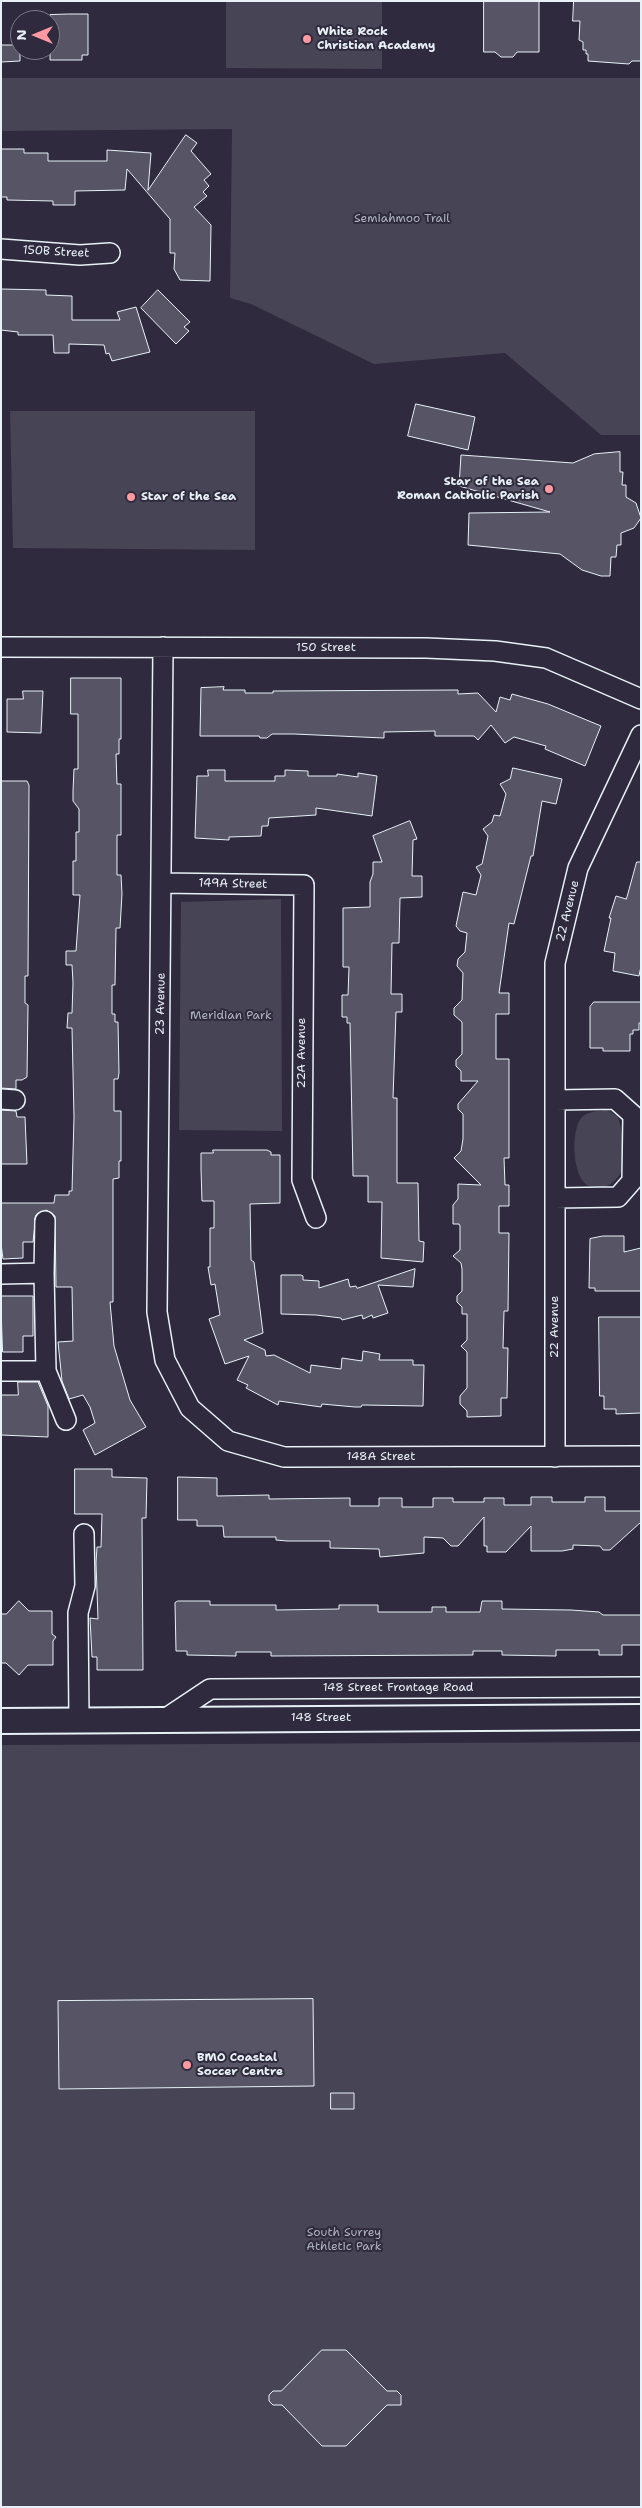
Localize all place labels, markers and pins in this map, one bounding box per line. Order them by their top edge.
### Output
place label: White Rock Christian Academy [317,25,435,53]
marker: White Rock Christian Academy [301,33,313,45]
place label: Star of the Sea Roman Catholic Parish [397,475,539,503]
marker: Star of the Sea Roman Catholic Parish [543,483,555,495]
place label: Star of the Sea [141,490,236,504]
marker: Star of the Sea [125,491,137,503]
place label: BMO Coastal Soccer Centre [197,2051,283,2079]
marker: BMO Coastal Soccer Centre [181,2059,193,2071]

